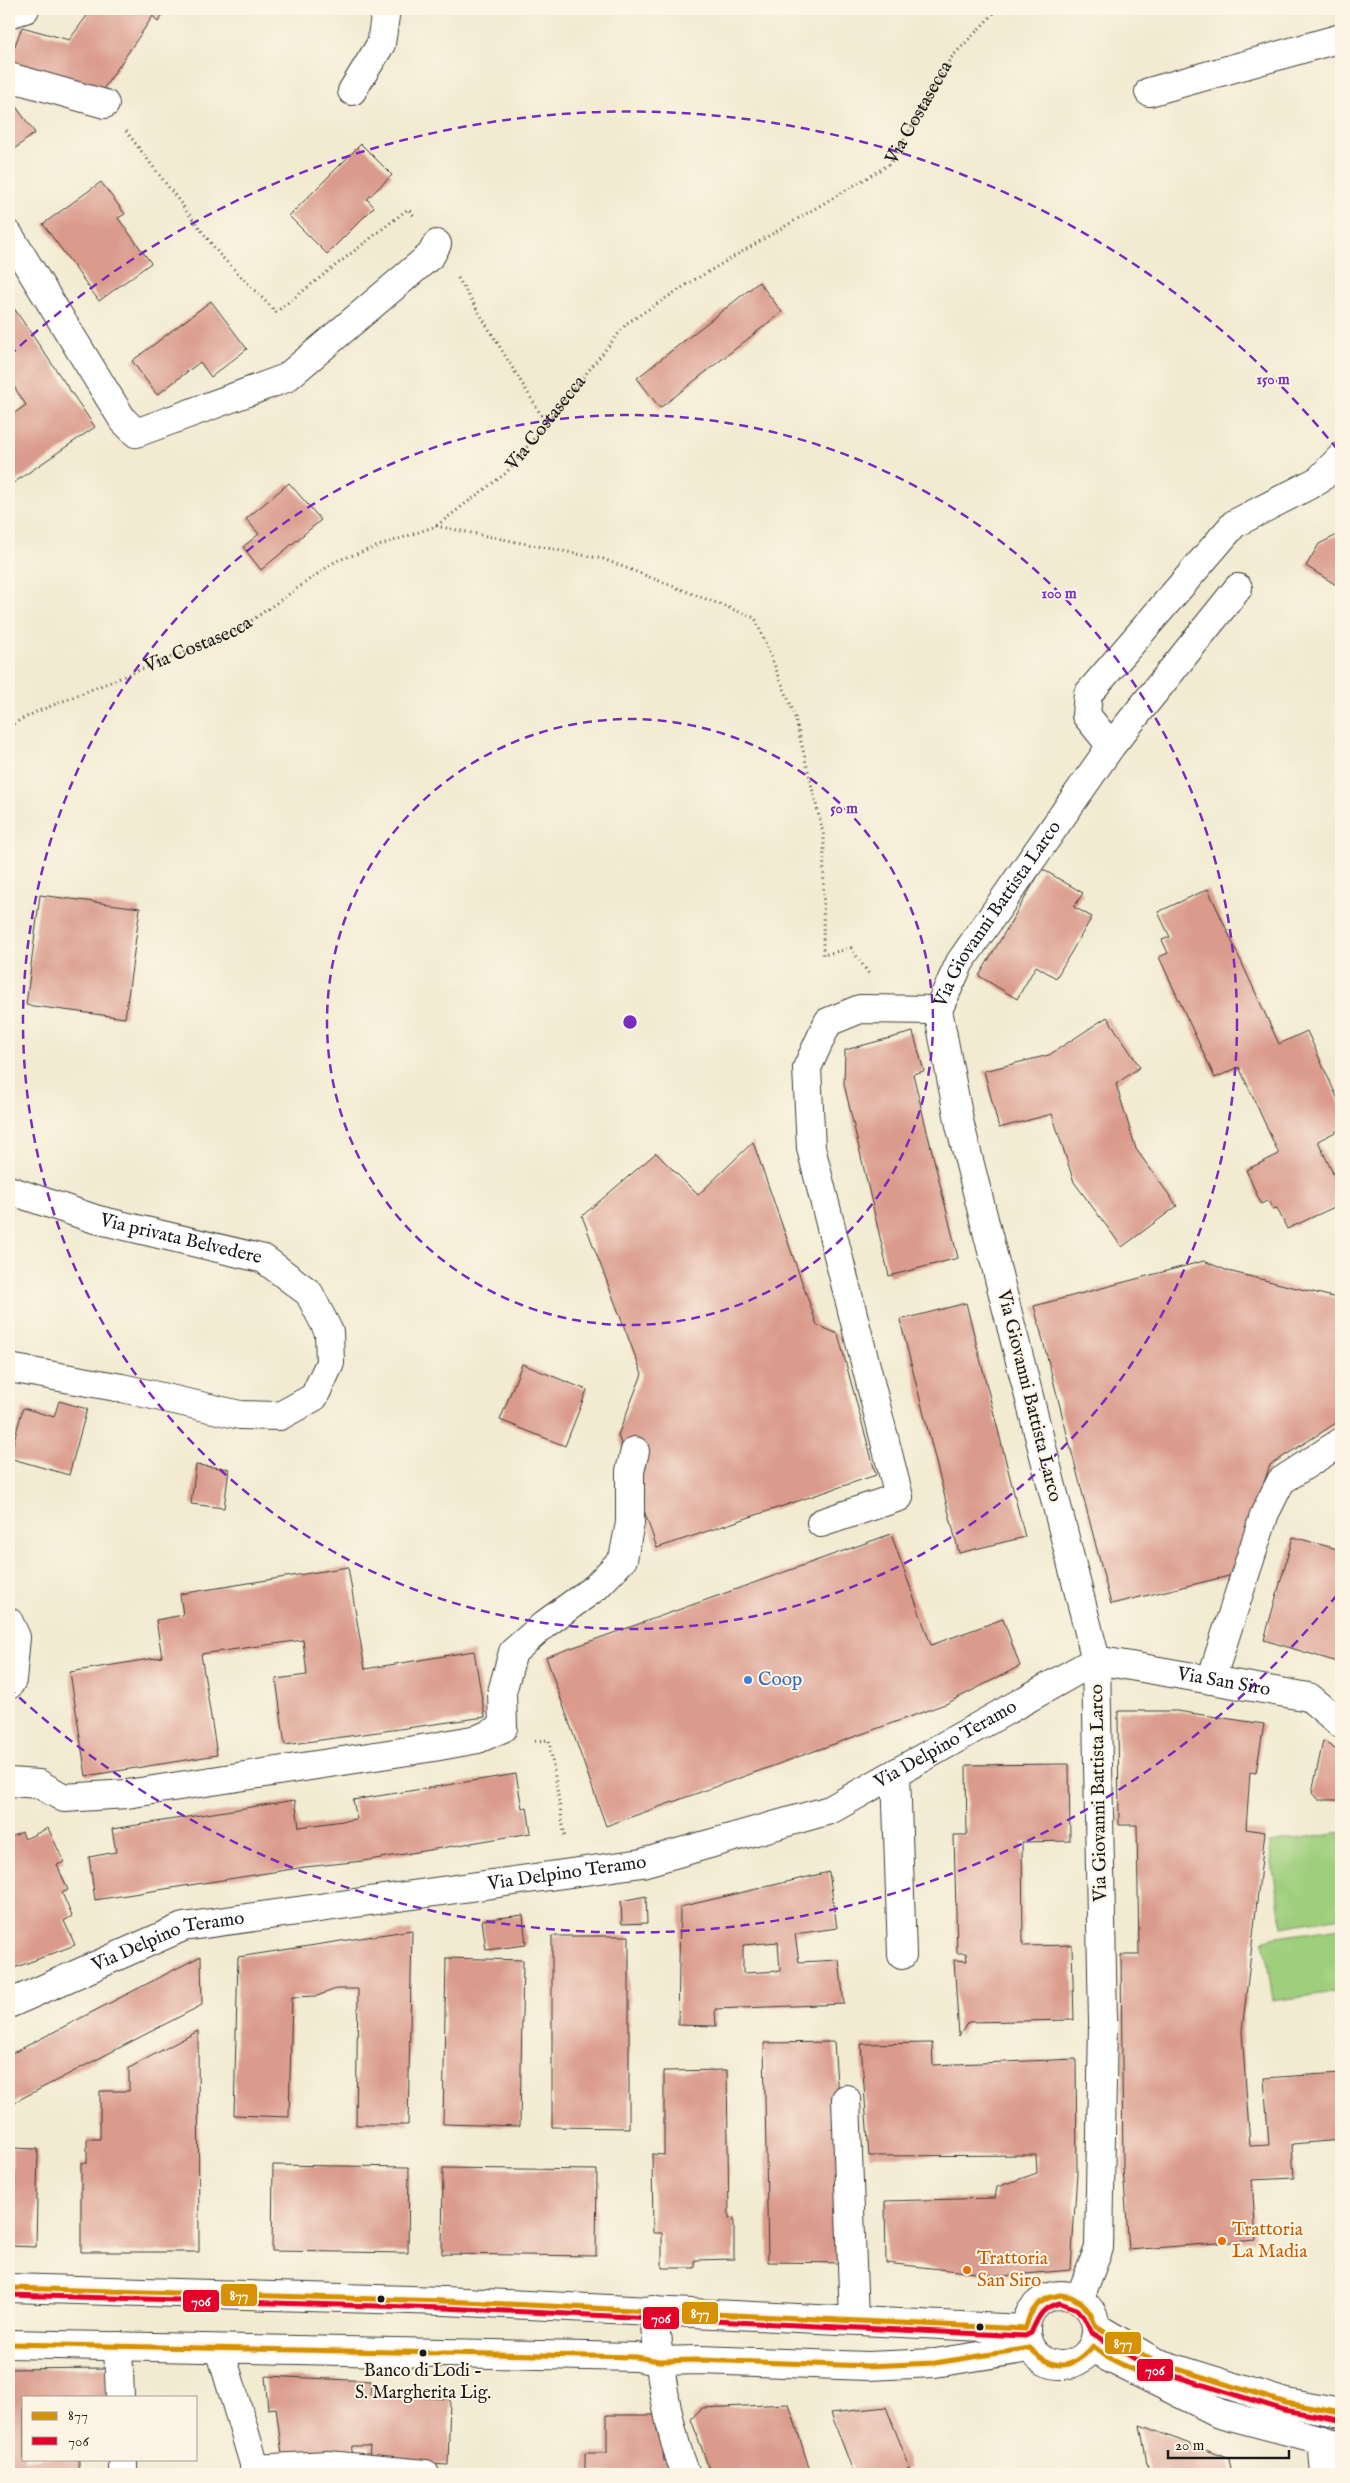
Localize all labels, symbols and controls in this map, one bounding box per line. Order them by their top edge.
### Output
street label: Via Costasecca [880,56,959,170]
street label: Via Costasecca [500,370,592,476]
text: 150 m [1256,370,1290,389]
text: 100 m [1041,584,1077,603]
street label: Via Costasecca [140,611,258,679]
text: 50 m [830,799,858,818]
street label: Via Giovanni Battista Larco [928,816,1067,1012]
centre of rings [621,1013,639,1031]
street label: Via privata Belvedere [97,1208,264,1270]
street label: Via Giovanni Battista Larco [991,1287,1067,1504]
street label: Via San Siro [1174,1662,1272,1702]
place label: Coop [758,1668,802,1692]
marker: Coop [742,1674,754,1686]
street label: Via Giovanni Battista Larco [1085,1684,1113,1903]
street label: Via Delpino Teramo [869,1695,1021,1795]
street label: Via Delpino Teramo [485,1851,648,1897]
street label: Via Delpino Teramo [87,1907,246,1978]
place label: Trattoria La Madia [1232,2218,1308,2264]
marker: Trattoria La Madia [1216,2235,1228,2247]
place label: Trattoria San Siro [977,2247,1049,2293]
marker: Trattoria San Siro [961,2264,973,2276]
line badge: 877 [220,2283,258,2307]
text: 877 [230,2287,249,2305]
line badge: 706 [182,2289,220,2313]
text: 706 [191,2293,212,2311]
unlabelled marker [376,2294,386,2304]
line badge: 877 [681,2301,719,2325]
text: 877 [691,2305,710,2323]
line badge: 706 [642,2306,680,2330]
text: 706 [651,2310,672,2328]
unlabelled marker [975,2322,985,2332]
line badge: 877 [1104,2331,1142,2355]
text: 877 [1114,2335,1133,2353]
marker: Banco di Lodi - S. Margherita Lig. [418,2348,428,2358]
line badge: 706 [1136,2358,1174,2382]
place label: Banco di Lodi - S. Margherita Lig. [355,2360,491,2405]
text: 706 [1145,2362,1166,2380]
legend [22,2396,198,2460]
text: 877 [68,2406,88,2425]
scale bar [1168,2428,1289,2460]
text: 706 [68,2432,89,2451]
text: 20 m [1175,2436,1205,2455]

